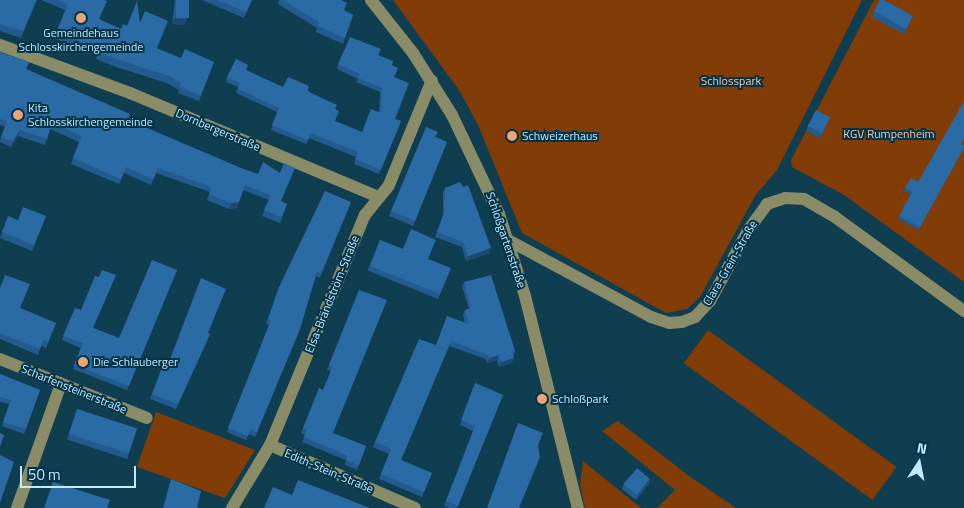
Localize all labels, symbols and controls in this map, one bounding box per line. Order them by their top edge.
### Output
marker: Gemeindehaus Schlosskirchengemeinde [75,12,87,24]
place label: Gemeindehaus Schlosskirchengemeinde [19,26,143,54]
park label: Schlosspark [701,74,761,88]
place label: Kita Schlosskirchengemeinde [28,101,153,129]
street label: Dornbergerstraße [174,106,262,154]
marker: Kita Schlosskirchengemeinde [12,109,24,121]
park label: KGV Rumpenheim [843,127,935,141]
place label: Schweizerhaus [522,129,598,143]
marker: Schweizerhaus [506,130,518,142]
street label: Schloßgartenstraße [483,190,529,290]
street label: Clara-Grein-Straße [700,218,760,308]
street label: Elsa-Brändström-Straße [302,233,362,355]
place label: Die Schlauberger [93,355,178,369]
marker: Die Schlauberger [77,356,89,368]
street label: Scharfensteinerstraße [19,361,129,417]
place label: Schloßpark [552,392,608,406]
marker: Schloßpark [536,393,548,405]
text: N [915,437,929,459]
north arrow [894,438,944,488]
street label: Edith-Stein-Straße [282,446,376,496]
scale bar [22,456,139,488]
text: 50 m [28,463,61,486]

